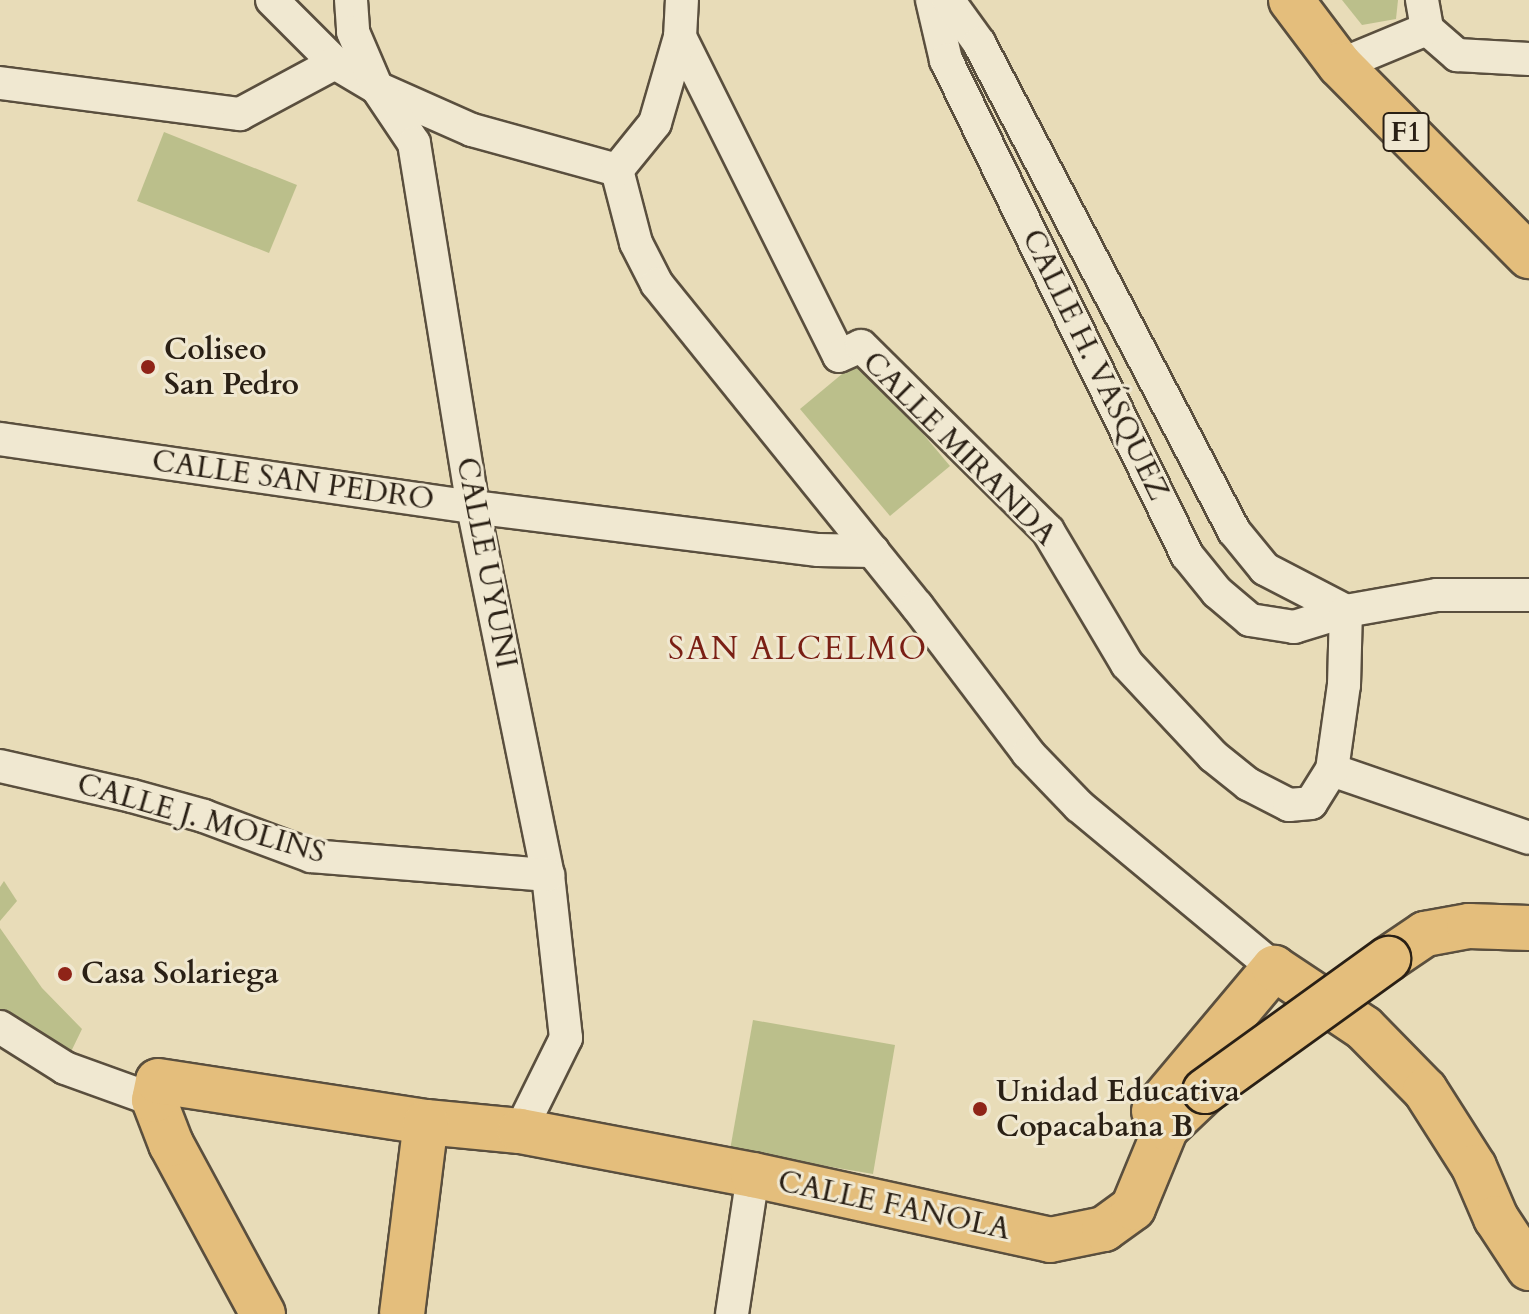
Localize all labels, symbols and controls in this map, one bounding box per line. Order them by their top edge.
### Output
road number: F1 [1382,108,1430,156]
street label: CALLE H. VÁSQUEZ [1014,224,1176,506]
place label: Coliseo San Pedro [164,332,299,402]
street label: CALLE MIRANDA [855,345,1063,553]
marker: Coliseo San Pedro [139,358,157,376]
street label: CALLE SAN PEDRO [150,443,436,519]
street label: CALLE UYUNI [448,454,524,672]
district label: SAN ALCELMO [668,630,928,668]
street label: CALLE J. MOLINS [73,766,329,872]
place label: Casa Solariega [81,956,279,992]
marker: Casa Solariega [56,965,74,983]
place label: Unidad Educativa Copacabana B [996,1074,1240,1144]
marker: Unidad Educativa Copacabana B [971,1100,989,1118]
street label: CALLE FANOLA [775,1164,1013,1248]

